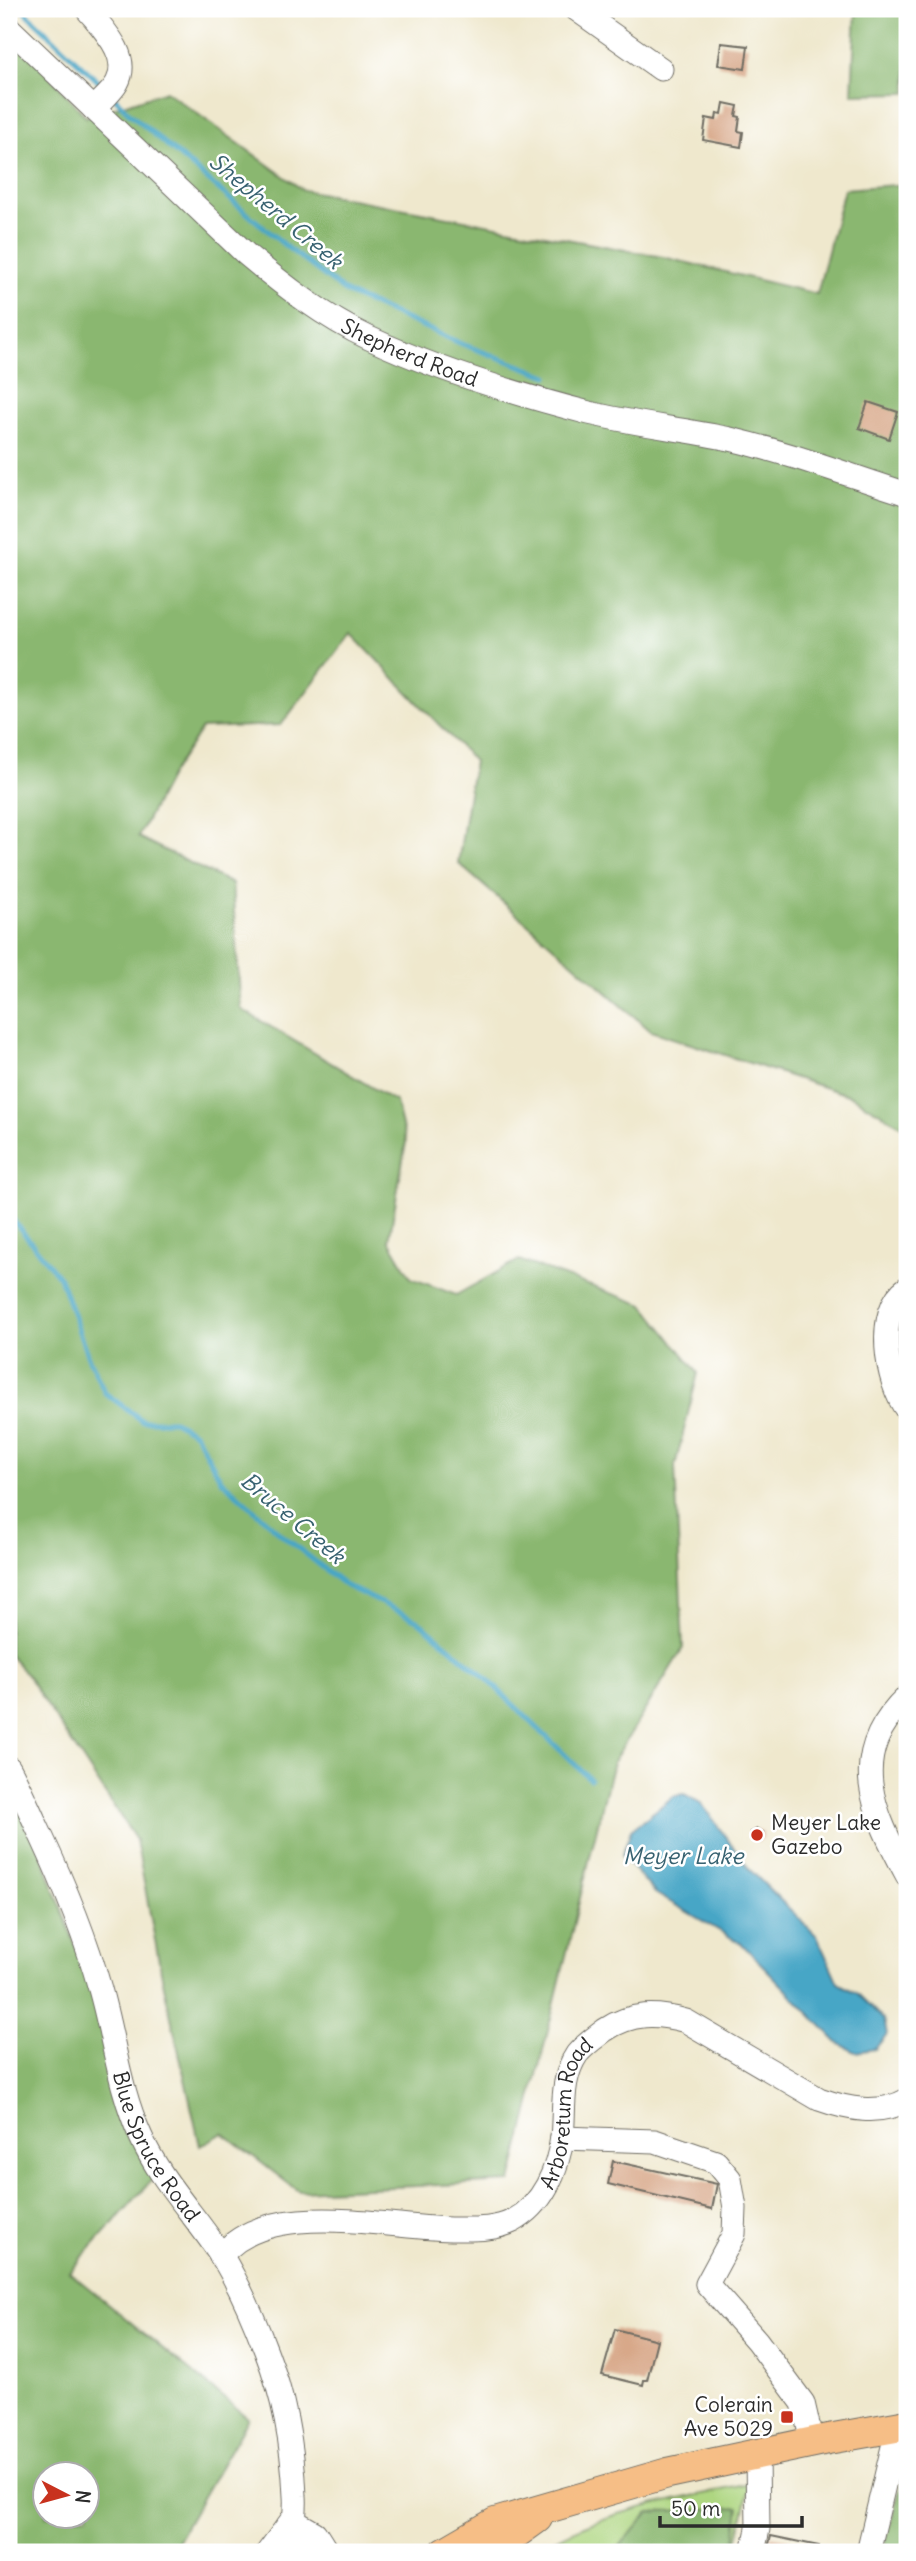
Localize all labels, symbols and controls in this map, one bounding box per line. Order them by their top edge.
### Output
water label: Shepherd Creek [204,146,350,276]
street label: Shepherd Road [336,312,481,393]
water label: Bruce Creek [235,1466,352,1570]
place label: Meyer Lake Gazebo [771,1809,881,1860]
marker: Meyer Lake Gazebo [749,1827,765,1843]
water label: Meyer Lake [623,1841,745,1870]
street label: Arboretum Road [533,2031,598,2194]
street label: Blue Spruce Road [107,2068,206,2227]
place label: Colerain Ave 5029 [684,2391,773,2442]
marker: Colerain Ave 5029 [779,2409,795,2425]
north arrow [32,2460,102,2530]
scale bar [660,2484,802,2528]
text: N [70,2489,96,2505]
text: 50 m [671,2495,720,2522]

